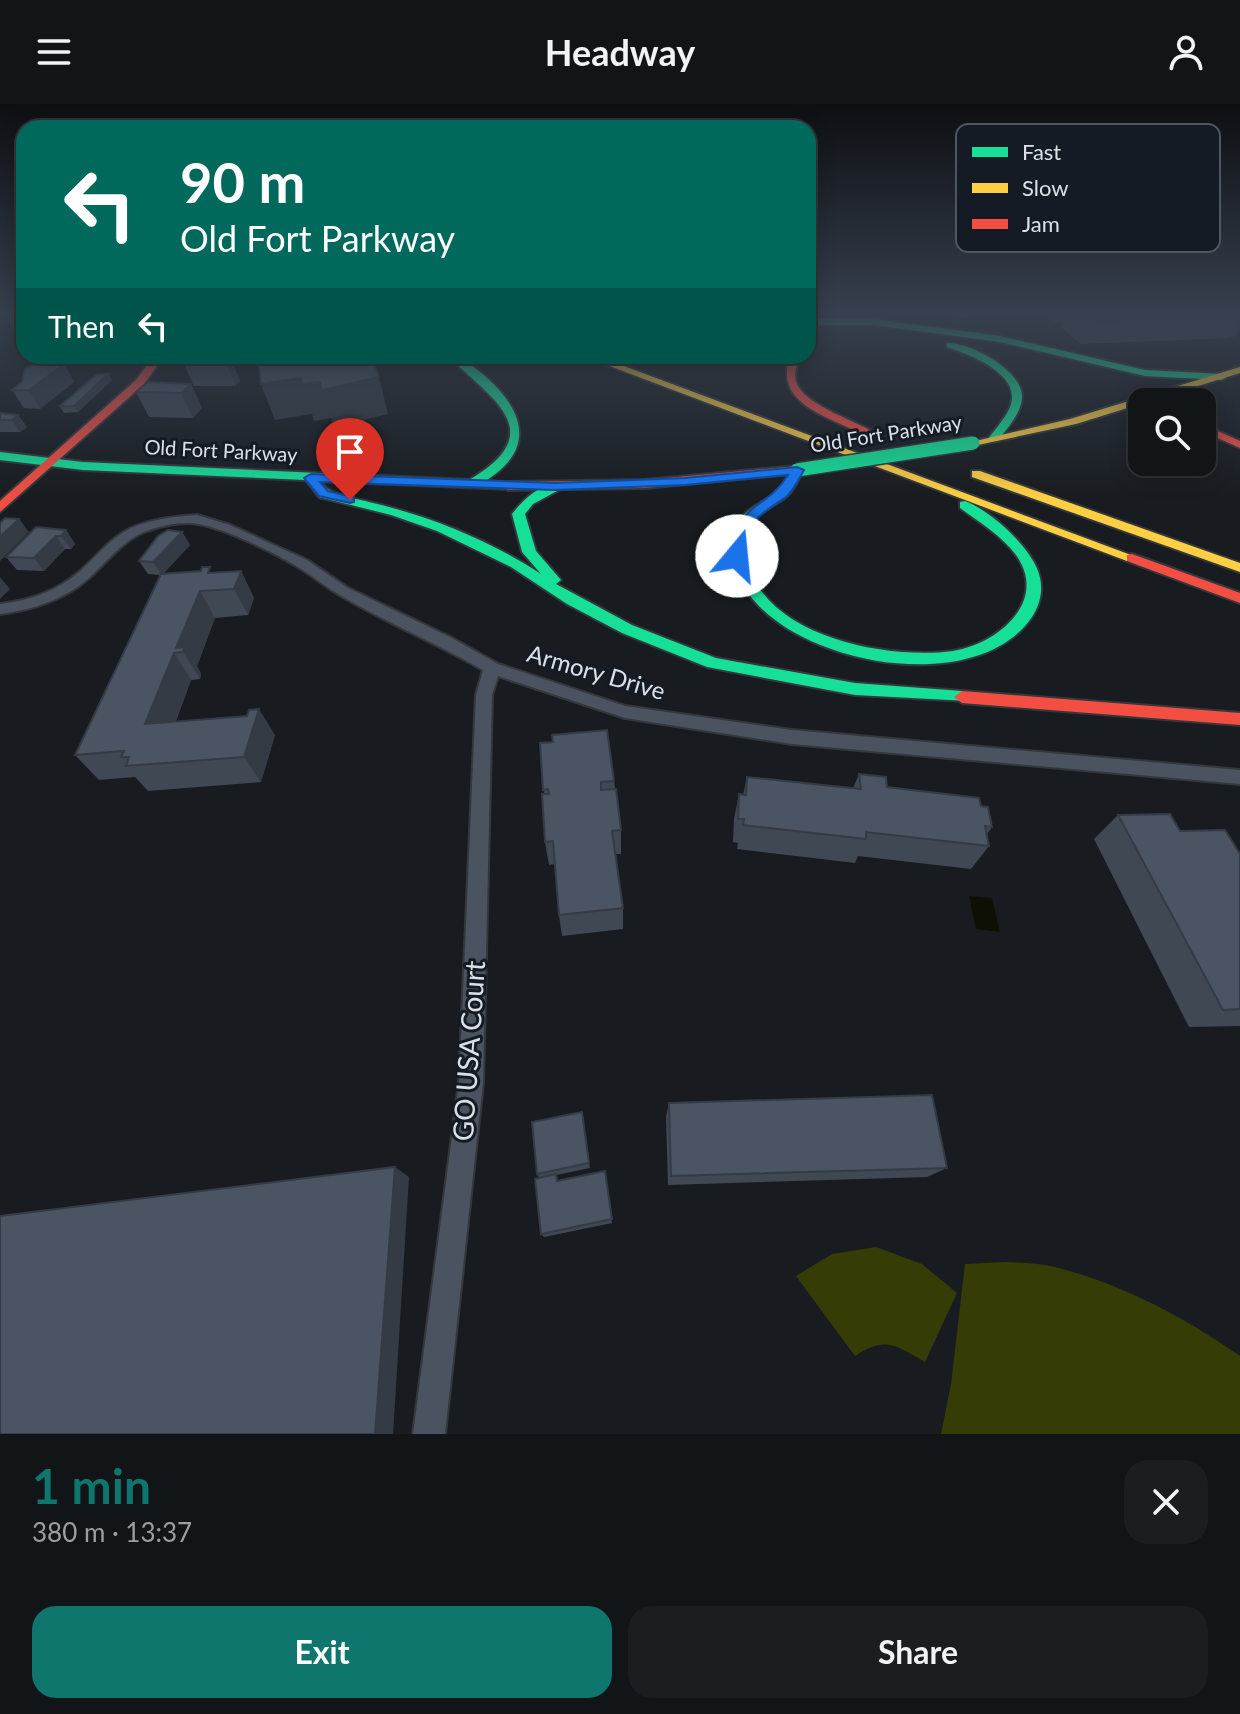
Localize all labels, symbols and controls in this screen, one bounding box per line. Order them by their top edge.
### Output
icon: menu [32,30,76,74]
text: Headway [545,30,695,74]
icon: person [1164,30,1208,74]
legend [956,124,1220,252]
text: Fast [1022,138,1061,165]
text: 90 m [180,148,305,215]
icon: left [48,152,152,256]
text: Slow [1022,174,1069,201]
text: Jam [1022,210,1060,237]
text: Old Fort Parkway [180,216,455,260]
icon: left [131,304,175,348]
text: Then [48,308,115,344]
map controls [1128,388,1216,476]
button: search [1128,388,1216,476]
street label: Old Fort Parkway [808,409,964,457]
pin [316,418,384,500]
icon: arrive [328,430,372,474]
street label: Old Fort Parkway [144,434,299,466]
position arrow [695,514,779,598]
street label: Armory Drive [524,638,669,705]
street label: GO USA Court [445,960,491,1142]
text: 1 min [32,1457,151,1514]
button: close [1124,1460,1208,1544]
text: 380 m · 13:37 [32,1516,192,1548]
button: Exit [32,1606,612,1698]
button: Share [628,1606,1208,1698]

